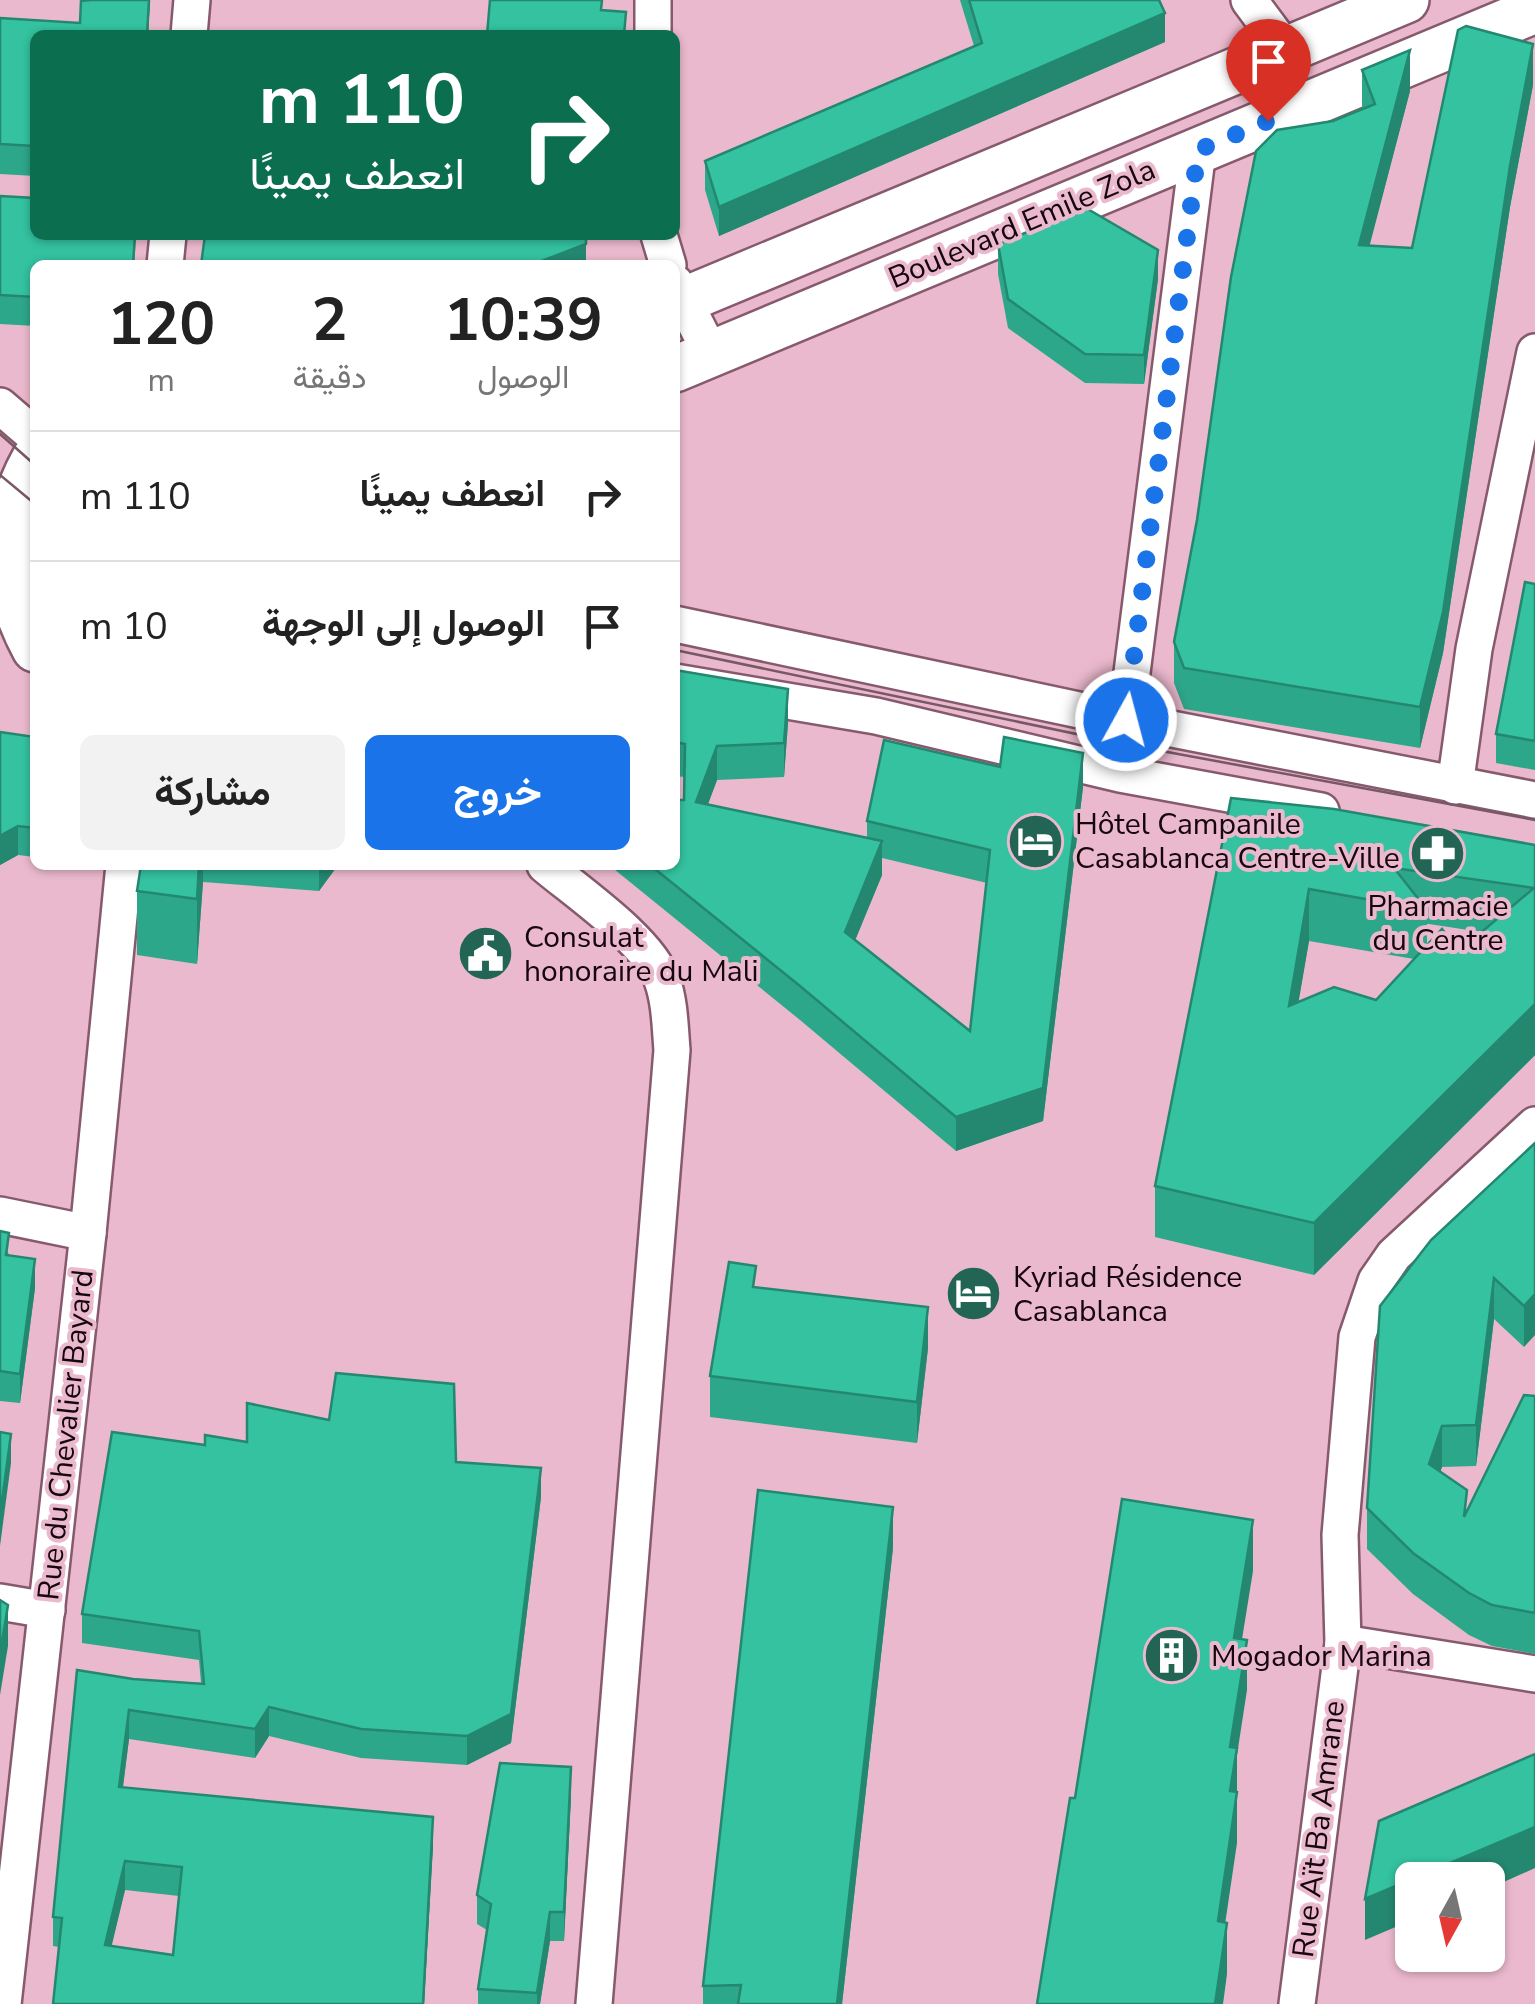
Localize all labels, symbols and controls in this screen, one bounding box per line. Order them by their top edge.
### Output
pin [1226,19,1311,122]
icon: arrive [1241,34,1296,89]
text: 110 m [259,52,465,148]
icon: right [500,70,630,200]
text: انعطف يمينًا [249,144,465,205]
street label: Boulevard Emile Zola [882,149,1162,299]
text: 2 [312,279,348,361]
text: 10:39 [444,279,603,361]
text: 120 [107,283,215,365]
text: دقيقة [293,356,367,399]
text: الوصول [477,356,569,399]
text: m [148,359,175,402]
text: انعطف يمينًا [360,468,545,519]
icon: right [575,469,630,524]
text: 110 m [80,471,191,522]
text: الوصول إلى الوجهة [262,598,545,649]
icon: arrive [575,599,630,654]
text: 10 m [80,601,168,652]
position arrow [1074,668,1178,772]
button: مشاركة [80,735,345,850]
button: خروج [365,735,630,850]
place label: Hôtel Campanile Casablanca Centre-Ville [1075,804,1400,879]
hotel icon: Hôtel Campanile Casablanca Centre-Ville [1006,811,1066,871]
pharmacy icon: Pharmacie du Centre [1408,824,1468,884]
place label: Pharmacie du Centre [1367,886,1509,961]
place label: Consulat honoraire du Mali [524,917,759,992]
public building icon: Consulat honoraire du Mali [455,924,515,984]
place label: Kyriad Résidence Casablanca [1013,1257,1242,1332]
hotel icon: Kyriad Résidence Casablanca [944,1264,1004,1324]
street label: Rue du Chevalier Bayard [28,1268,104,1602]
building icon: Mogador Marina [1142,1626,1202,1686]
place label: Mogador Marina [1211,1636,1432,1677]
street label: Rue Aït Ba Amrane [1283,1698,1355,1960]
north arrow [1395,1862,1505,1972]
map controls [1395,1862,1505,1972]

